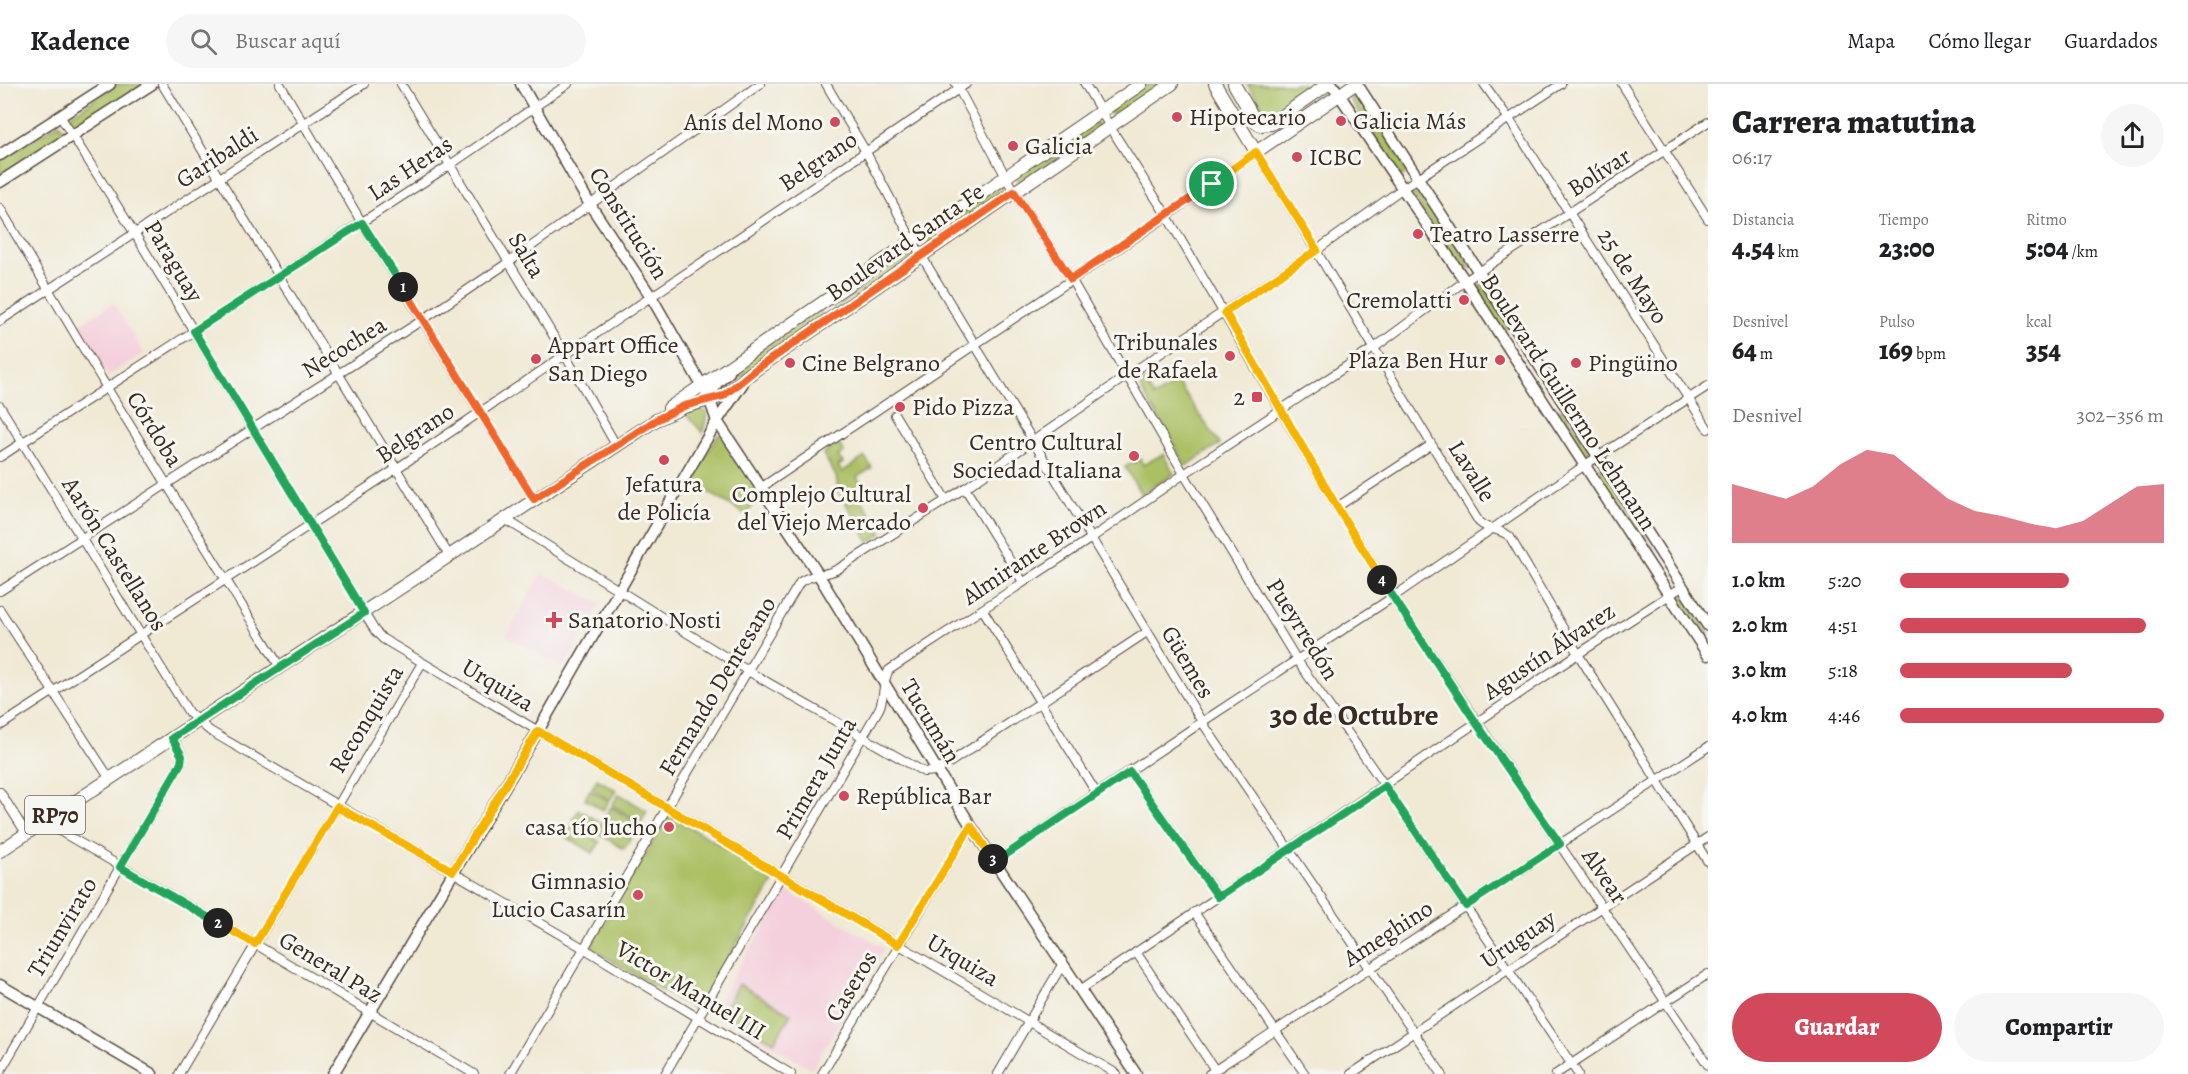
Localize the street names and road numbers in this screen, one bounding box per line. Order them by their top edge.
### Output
street label: Garibaldi [170,119,264,195]
street label: Belgrano [773,123,863,199]
street label: Las Heras [361,128,459,208]
street label: Bolívar [1561,140,1637,204]
street label: Constitución [582,161,676,285]
street label: Boulevard Santa Fe [820,176,990,308]
street label: Paraguay [137,214,211,308]
street label: 25 de Mayo [1590,222,1676,330]
street label: Salta [501,226,554,285]
street label: Boulevard Guillermo Lehmann [1474,267,1664,537]
street label: Necochea [296,308,393,386]
street label: Córdoba [119,385,191,474]
street label: Belgrano [370,395,460,471]
street label: Lavalle [1441,434,1503,508]
street label: Aarón Castellanos [54,470,175,637]
street label: Almirante Brown [955,492,1112,613]
street label: Pueyrredón [1259,572,1347,686]
street label: Fernando Dentesano [651,590,783,782]
street label: Agustín Álvarez [1476,595,1621,708]
street label: Güemes [1154,620,1222,704]
street label: Urquiza [456,651,541,720]
street label: Reconquista [321,658,411,779]
street label: Tucumán [893,673,969,769]
street label: Primera Junta [768,710,864,845]
road number: RP70 [25,796,85,834]
street label: Alvear [1574,841,1635,910]
street label: Triunvirato [20,871,104,983]
street label: Ameghino [1336,892,1439,974]
street label: Uruguay [1474,902,1562,976]
street label: General Paz [273,923,389,1011]
street label: Urquiza [921,926,1006,995]
street label: Victor Manuel III [609,932,772,1047]
street label: Caseros [817,945,885,1027]

